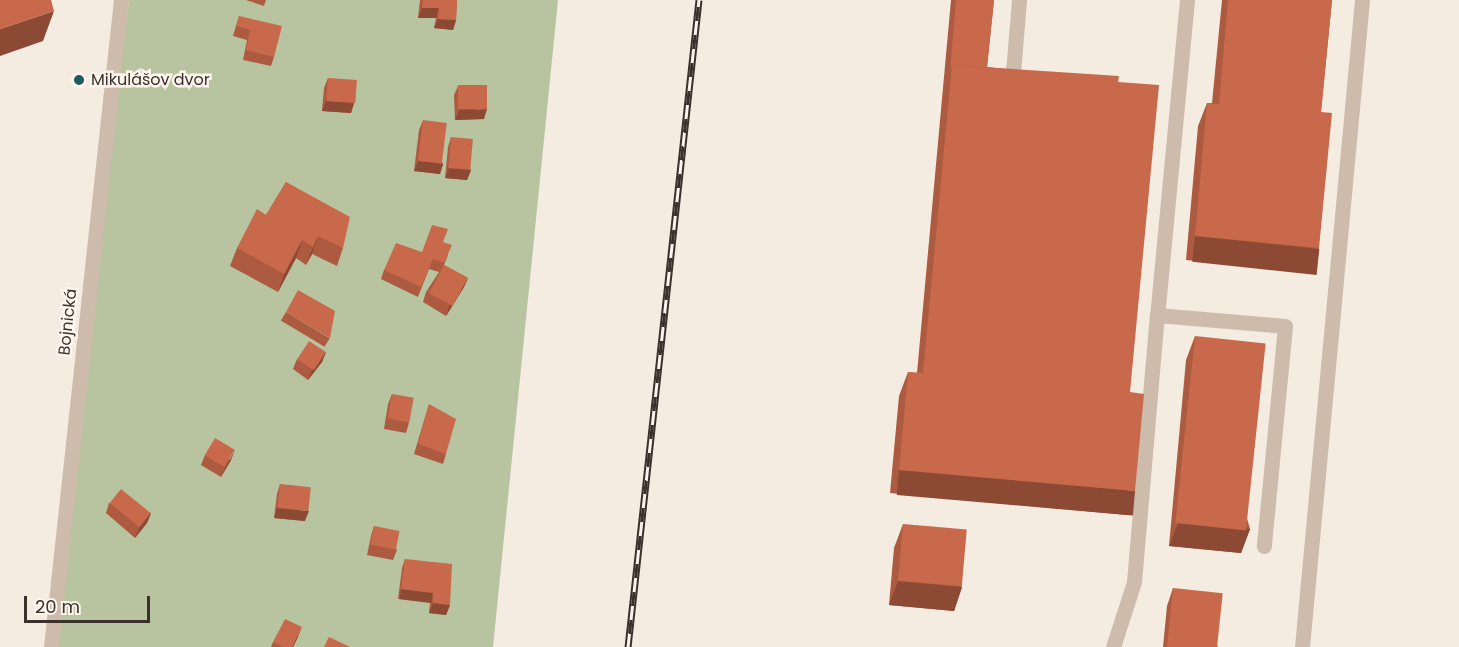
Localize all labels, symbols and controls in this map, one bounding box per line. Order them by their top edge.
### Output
place label: Mikulášov dvor [91,70,210,90]
marker: Mikulášov dvor [72,73,86,87]
street label: Bojnická [55,288,81,356]
scale bar [27,584,153,622]
text: 20 m [35,594,80,619]

